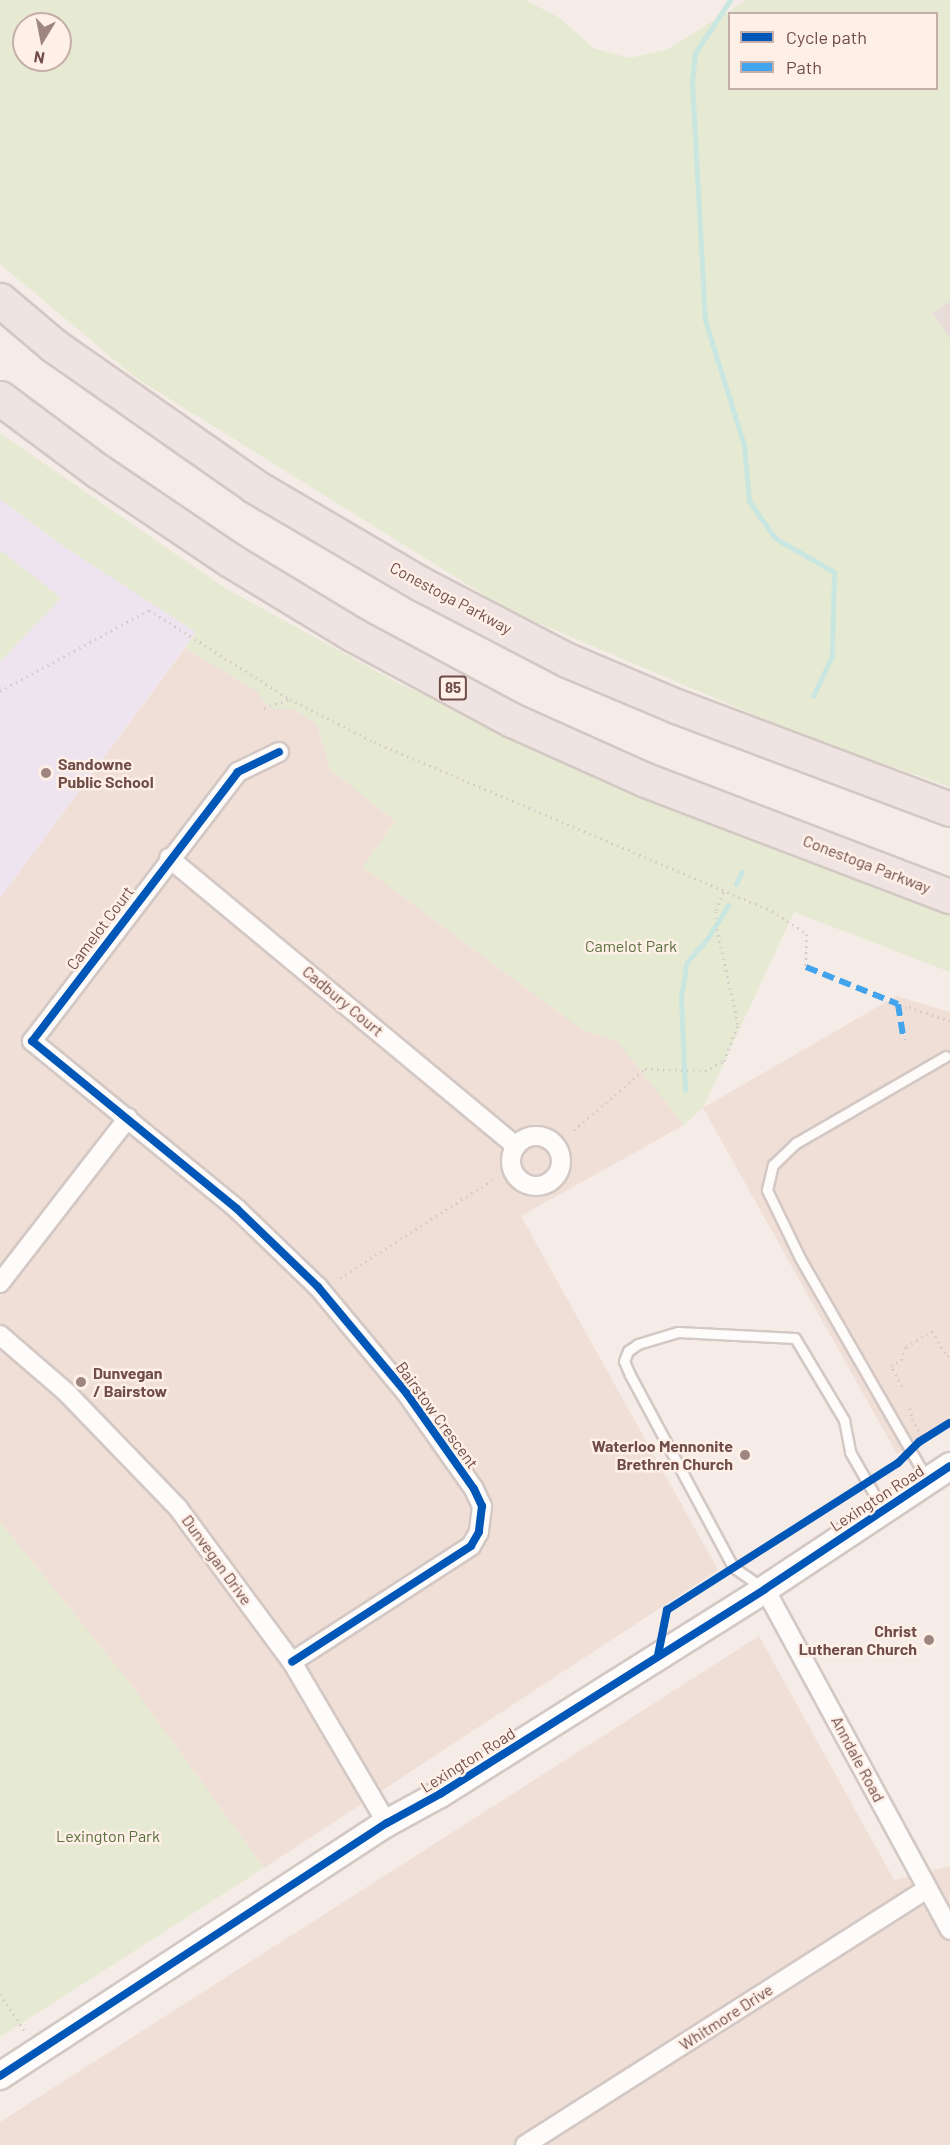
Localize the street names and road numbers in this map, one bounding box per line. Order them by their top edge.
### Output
street label: Conestoga Parkway [387,558,515,638]
road number: 85 [438,676,468,700]
street label: Conestoga Parkway [800,831,934,897]
street label: Camelot Court [62,882,138,974]
street label: Cadbury Court [299,962,387,1040]
street label: Bairstow Crescent [392,1358,482,1472]
street label: Lexington Road [827,1461,927,1535]
street label: Dunvegan Drive [178,1511,256,1609]
street label: Anndale Road [827,1713,889,1805]
street label: Lexington Road [417,1723,519,1797]
street label: Whitmore Drive [676,1980,776,2054]

